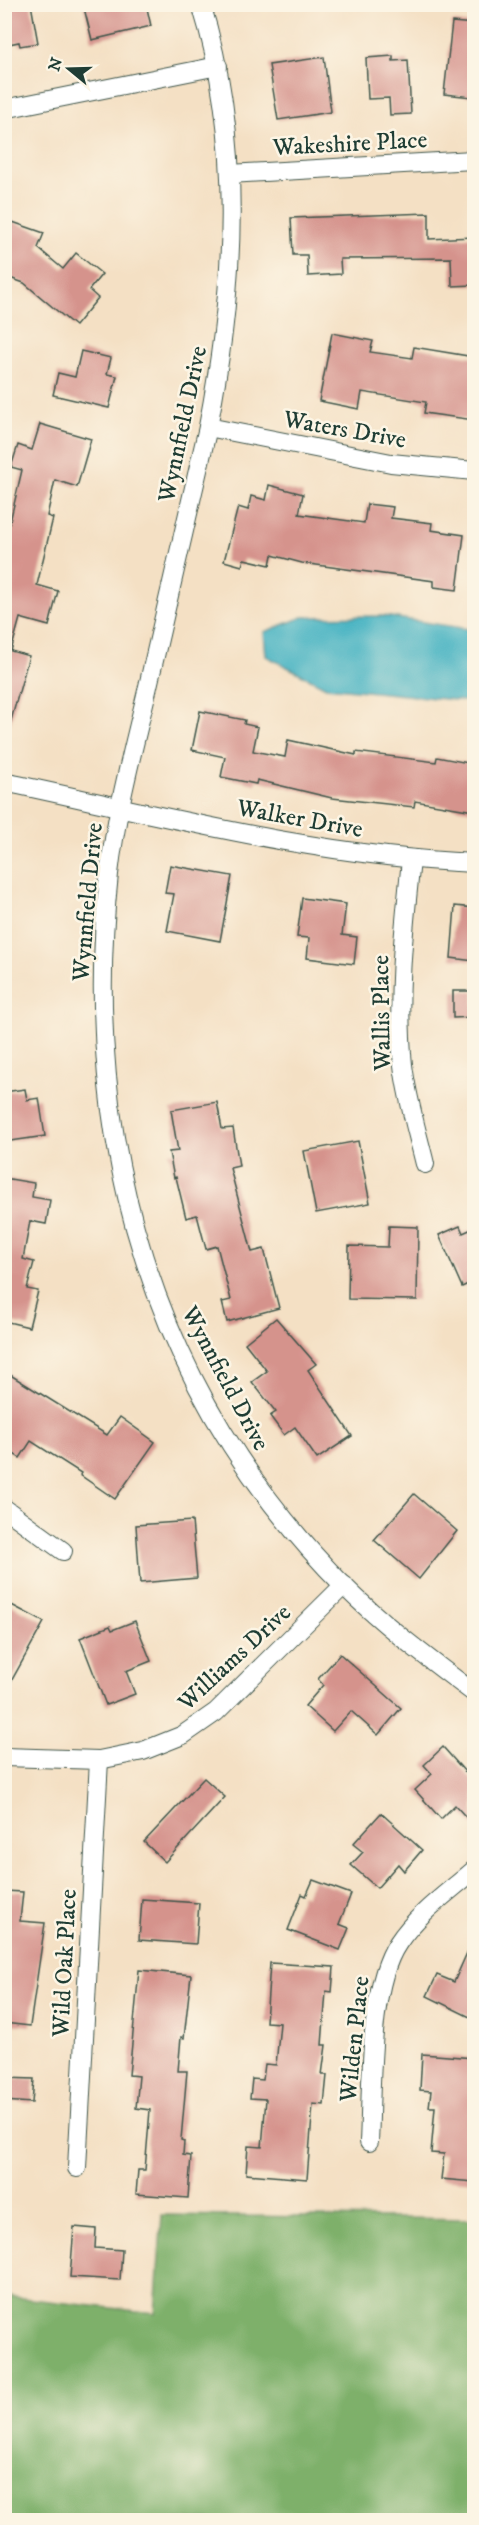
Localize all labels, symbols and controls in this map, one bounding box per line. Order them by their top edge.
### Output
north arrow [39,39,99,99]
text: N [44,55,67,74]
street label: Wakeshire Place [271,125,428,163]
street label: Wynnfield Drive [152,343,214,506]
street label: Waters Drive [280,404,409,456]
street label: Walker Drive [234,793,365,845]
street label: Wynnfield Drive [66,821,110,984]
street label: Wallis Place [366,955,398,1072]
street label: Wynnfield Drive [174,1300,276,1456]
street label: Williams Drive [171,1598,297,1718]
street label: Wild Oak Place [46,1888,84,2039]
street label: Wilden Place [333,1975,377,2105]

